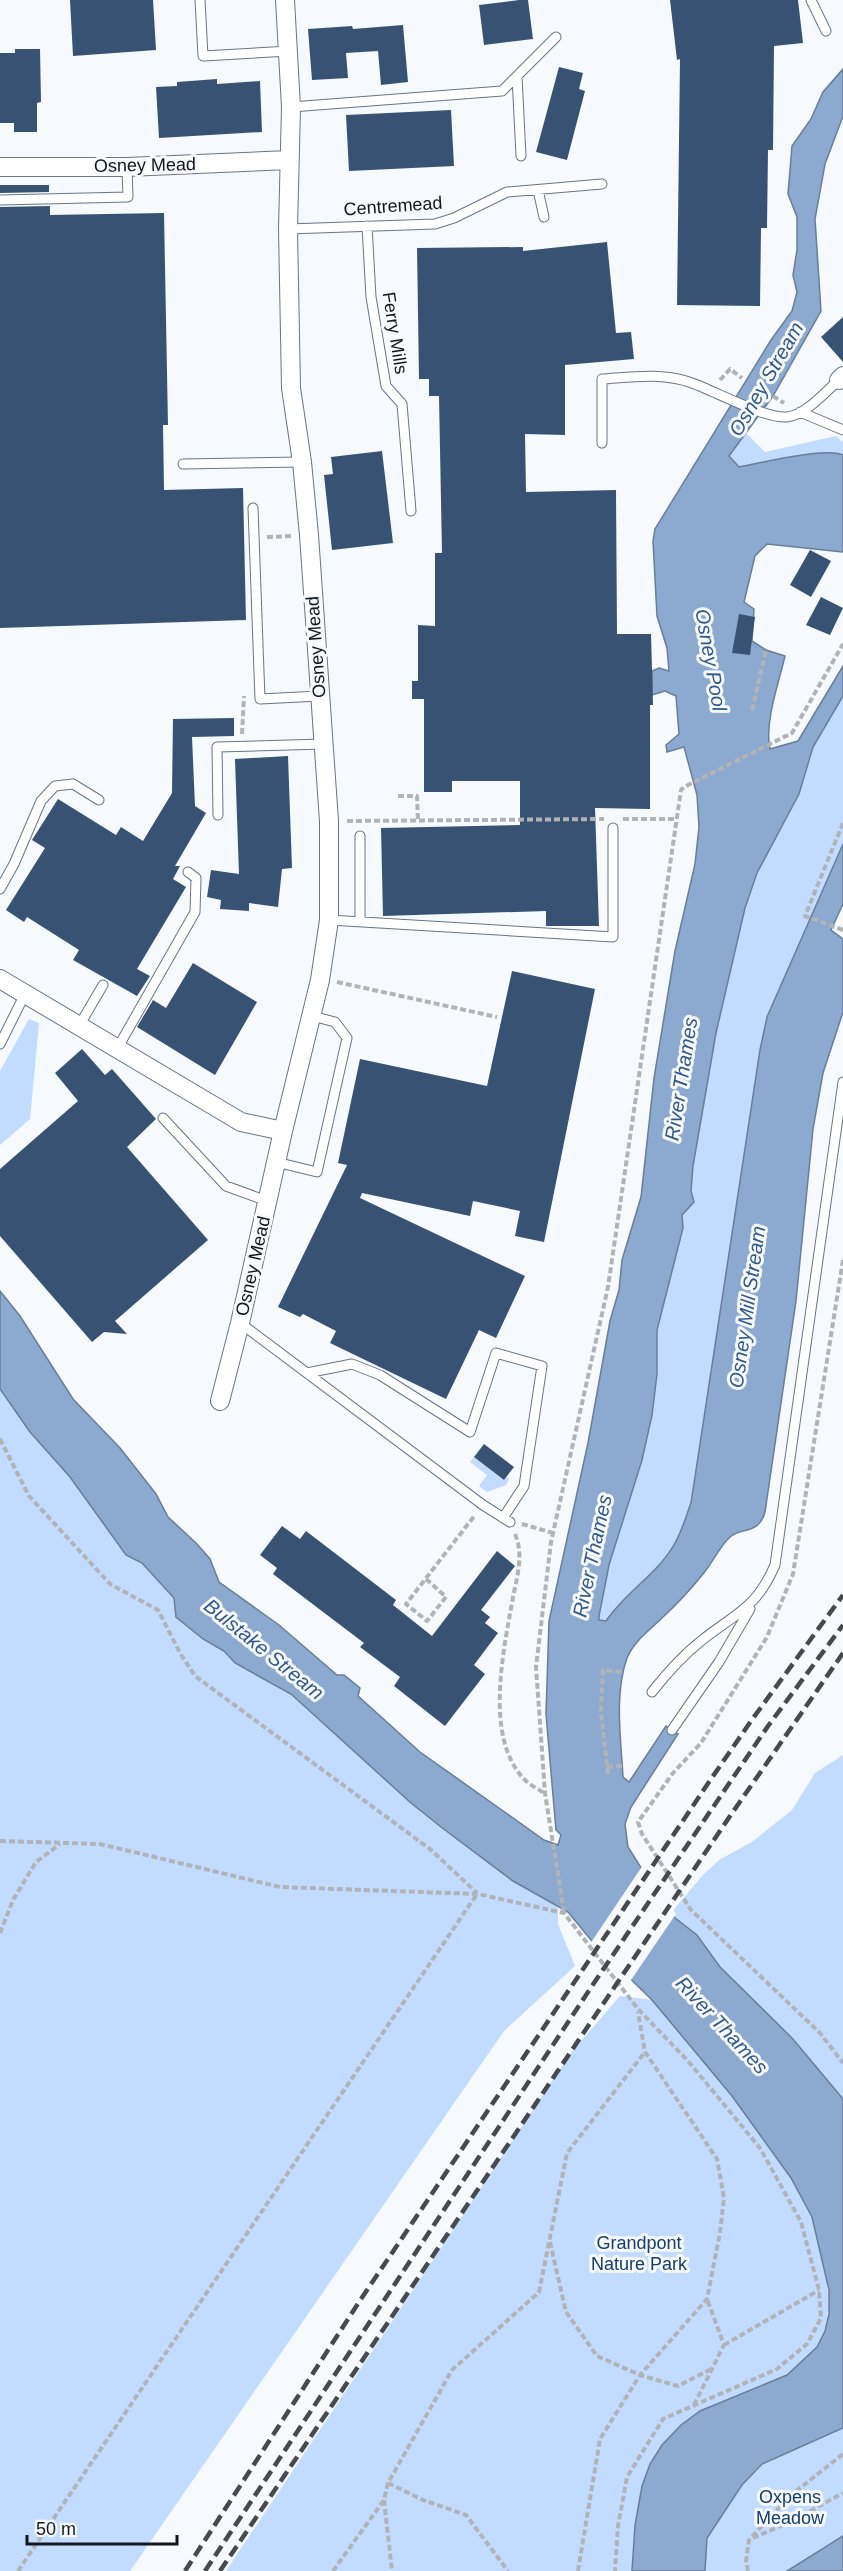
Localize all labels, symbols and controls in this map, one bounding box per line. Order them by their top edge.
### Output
street label: Osney Mead [94,154,196,176]
street label: Centremead [343,193,443,219]
street label: Ferry Mills [379,290,411,376]
water label: Osney Stream [725,318,807,440]
street label: Osney Mead [302,595,330,699]
water label: Osney Pool [691,607,731,713]
water label: River Thames [660,1016,702,1142]
street label: Osney Mead [232,1214,274,1318]
water label: Osney Mill Stream [725,1225,769,1389]
water label: River Thames [568,1493,616,1619]
water label: Bulstake Stream [200,1594,328,1704]
water label: River Thames [672,1972,772,2078]
park label: Grandpont Nature Park [591,2233,688,2274]
park label: Oxpens Meadow [756,2487,825,2528]
scale bar [27,2508,177,2546]
text: 50 m [36,2519,76,2539]

